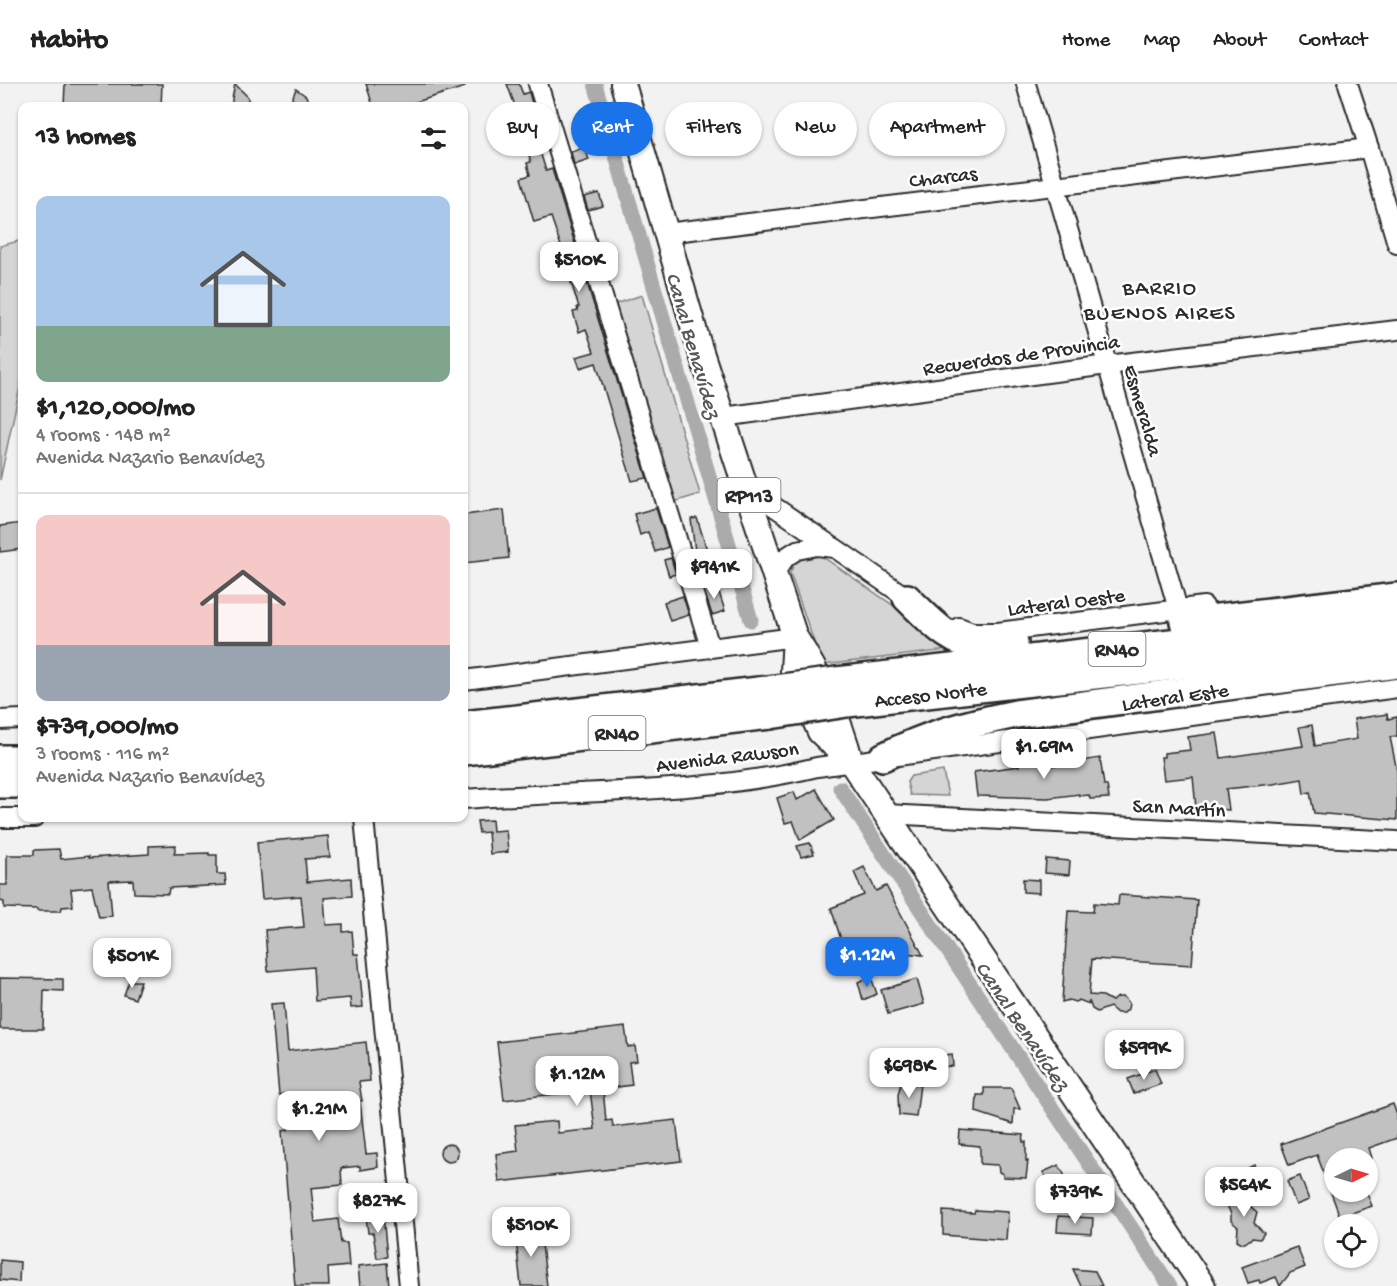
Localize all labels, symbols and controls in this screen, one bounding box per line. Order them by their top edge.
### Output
text: Habito [30,25,108,58]
text: Home [1062,29,1110,54]
text: Map [1143,29,1180,54]
text: About [1213,29,1266,54]
text: Contact [1299,29,1367,54]
chip: Buy [486,102,559,156]
chip: Rent [571,102,653,156]
chip: Filters [665,102,762,156]
chip: New [774,102,857,156]
chip: Apartment [869,102,1005,156]
icon: filters [417,122,450,155]
text: 13 homes [36,123,135,154]
street label: Charcas [908,163,980,196]
icon: home [189,235,297,343]
pin: $510K [537,242,621,293]
text: $510K [554,250,604,273]
water label: Canal Benavídez [658,270,725,423]
district label: BARRIO BUENOS AIRES [1083,277,1236,328]
street label: Recuerdos de Provincia [922,331,1123,384]
street label: Esmeralda [1116,362,1166,461]
text: $1,120,000/mo [36,394,195,425]
text: 4 rooms · 148 m² [36,425,171,448]
text: Avenida Nazario Benavídez [36,448,264,471]
road number: RP113 [718,478,780,512]
pin: $941K [672,549,756,600]
icon: home [189,554,297,662]
text: $941K [690,557,738,580]
street label: Lateral Oeste [1006,585,1128,624]
road number: RN40 [1088,632,1146,666]
street label: Acceso Norte [874,678,989,716]
street label: Lateral Este [1120,679,1232,719]
text: $739,000/mo [36,713,178,744]
road number: RN40 [588,716,646,750]
pin: $1.69M [995,729,1093,780]
text: $1.69M [1015,737,1073,760]
street label: Avenida Rawson [655,738,800,781]
text: 3 rooms · 116 m² [36,744,169,767]
text: Avenida Nazario Benavídez [36,767,264,790]
street label: San Martín [1132,796,1226,825]
pin: $1.12M [818,937,916,988]
pin: $501K [90,938,174,989]
text: $1.12M [839,945,895,968]
text: $501K [107,946,157,969]
water label: Canal Benavídez [968,958,1074,1098]
pin: $599K [1102,1030,1186,1081]
text: $599K [1119,1038,1169,1061]
pin: $698K [867,1048,951,1099]
pin: $1.12M [528,1056,626,1107]
text: $698K [883,1056,935,1079]
text: $1.12M [549,1064,605,1087]
pin: $1.21M [270,1091,368,1142]
text: $1.21M [291,1099,347,1122]
north arrow [1324,1148,1378,1202]
map controls [1324,1148,1378,1268]
pin: $564K [1202,1167,1286,1218]
pin: $739K [1033,1174,1117,1225]
text: $564K [1219,1175,1269,1198]
text: $739K [1050,1182,1100,1205]
pin: $827K [336,1183,420,1234]
text: $827K [352,1191,404,1214]
pin: $510K [489,1207,573,1258]
button: locate [1324,1214,1378,1268]
text: $510K [506,1215,556,1238]

